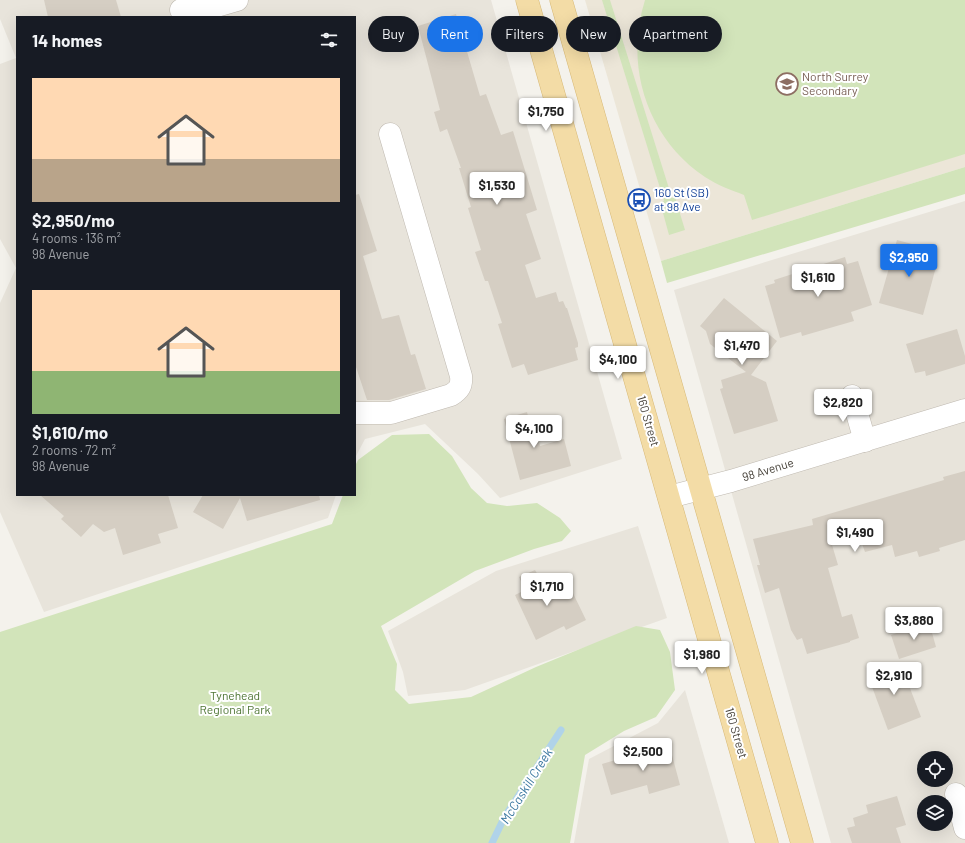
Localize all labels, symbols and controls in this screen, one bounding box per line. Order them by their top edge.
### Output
chip: Buy [368,16,419,52]
chip: Rent [427,16,483,52]
chip: Filters [491,16,558,52]
chip: New [566,16,621,52]
chip: Apartment [629,16,722,52]
icon: filters [318,29,340,51]
text: 14 homes [32,30,102,50]
place label: North Surrey Secondary [802,69,869,97]
school or university icon: North Surrey Secondary [774,71,800,97]
pin: $1,750 [513,98,579,132]
text: $1,750 [528,103,564,119]
icon: home [150,104,222,176]
pin: $1,530 [464,172,530,206]
text: $1,530 [479,177,515,193]
place label: 160 St (SB) at 98 Ave [654,185,709,213]
bus stop icon: 160 St (SB) at 98 Ave [626,187,652,213]
text: $2,950/mo [32,210,115,230]
text: 4 rooms · 136 m² [32,230,121,246]
pin: $2,950 [876,244,942,278]
text: 98 Avenue [32,246,89,262]
text: $2,950 [889,249,929,265]
pin: $1,610 [785,264,851,298]
text: $1,610 [801,269,835,285]
icon: home [150,316,222,388]
pin: $1,470 [709,332,775,366]
text: $1,470 [724,337,760,353]
pin: $4,100 [585,346,651,380]
text: $4,100 [599,351,637,367]
pin: $2,820 [810,389,876,423]
street label: 160 Street [635,394,663,448]
text: $2,820 [823,394,863,410]
pin: $4,100 [501,415,567,449]
text: $4,100 [515,420,553,436]
text: $1,610/mo [32,422,108,442]
text: 2 rooms · 72 m² [32,442,116,458]
street label: 98 Avenue [740,455,795,483]
text: 98 Avenue [32,458,89,474]
pin: $1,490 [822,519,888,553]
text: $1,490 [836,524,874,540]
pin: $1,710 [514,573,580,607]
text: $1,710 [530,578,564,594]
pin: $3,880 [881,607,947,641]
text: $3,880 [894,612,934,628]
pin: $1,980 [669,641,735,675]
text: $1,980 [684,646,720,662]
pin: $2,910 [861,662,927,696]
text: $2,910 [876,667,912,683]
park label: Tynehead Regional Park [199,688,271,716]
street label: 160 Street [723,706,751,760]
pin: $2,500 [610,738,676,772]
text: $2,500 [623,743,663,759]
water label: McCaskill Creek [496,745,556,827]
map controls [917,751,953,831]
button: locate [917,751,953,787]
button: layers [917,795,953,831]

